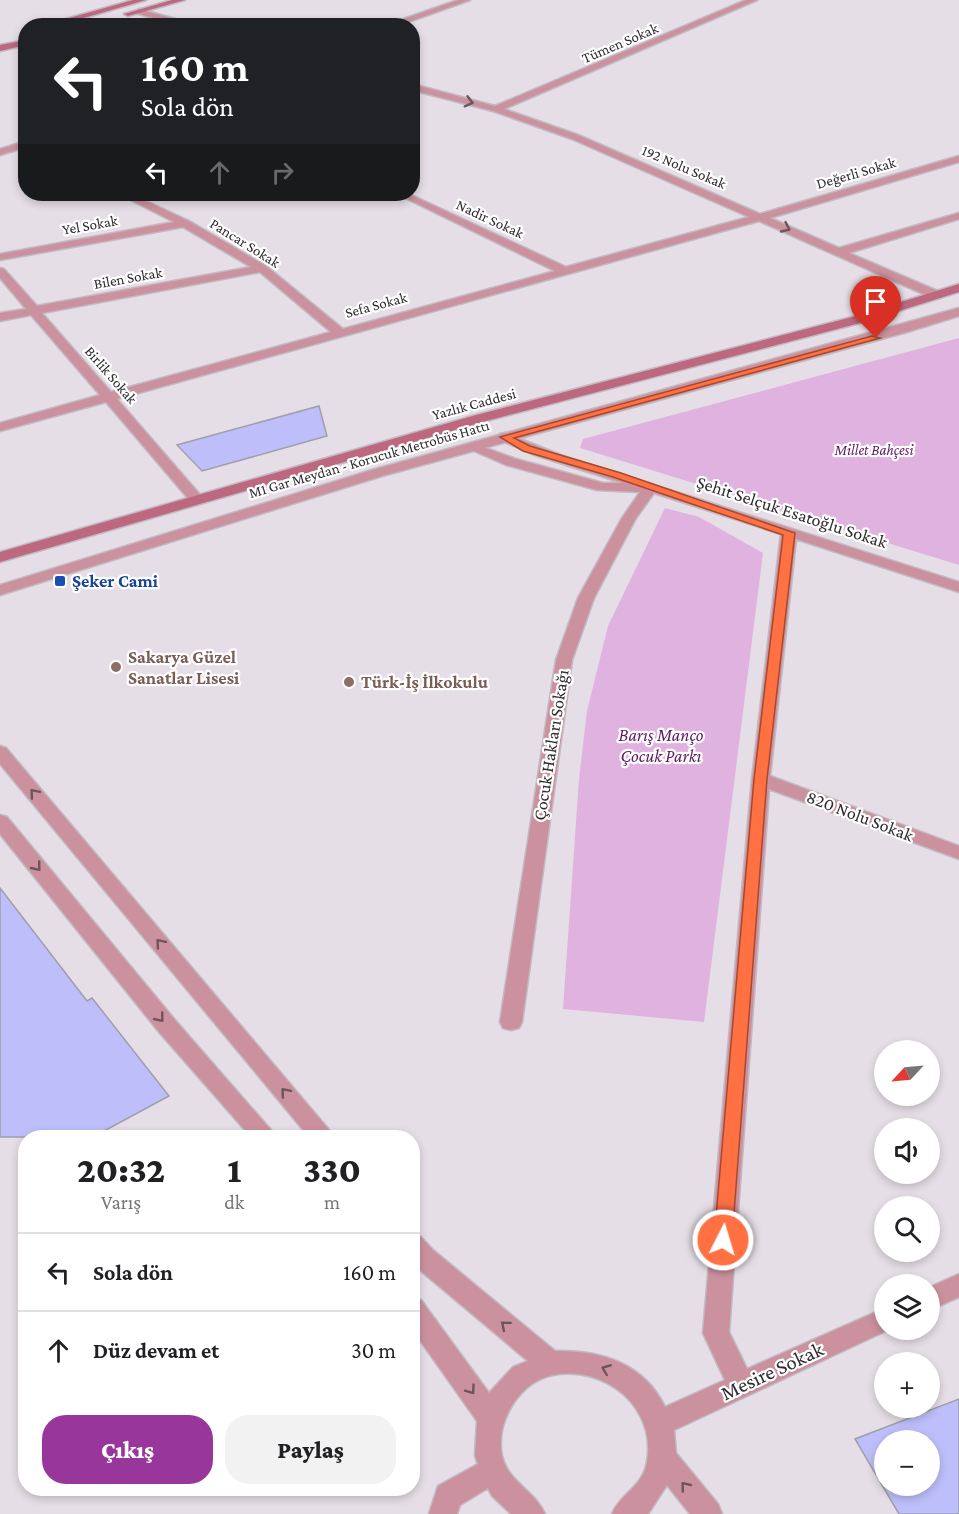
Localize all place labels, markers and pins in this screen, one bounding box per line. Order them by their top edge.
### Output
pin [850,276,901,338]
place label: Şeker Cami [72,571,159,591]
marker: Şeker Cami [53,574,67,588]
place label: Sakarya Güzel Sanatlar Lisesi [128,647,240,688]
marker: Sakarya Güzel Sanatlar Lisesi [109,660,123,674]
place label: Türk-İş İlkokulu [361,672,489,692]
marker: Türk-İş İlkokulu [342,675,356,689]

